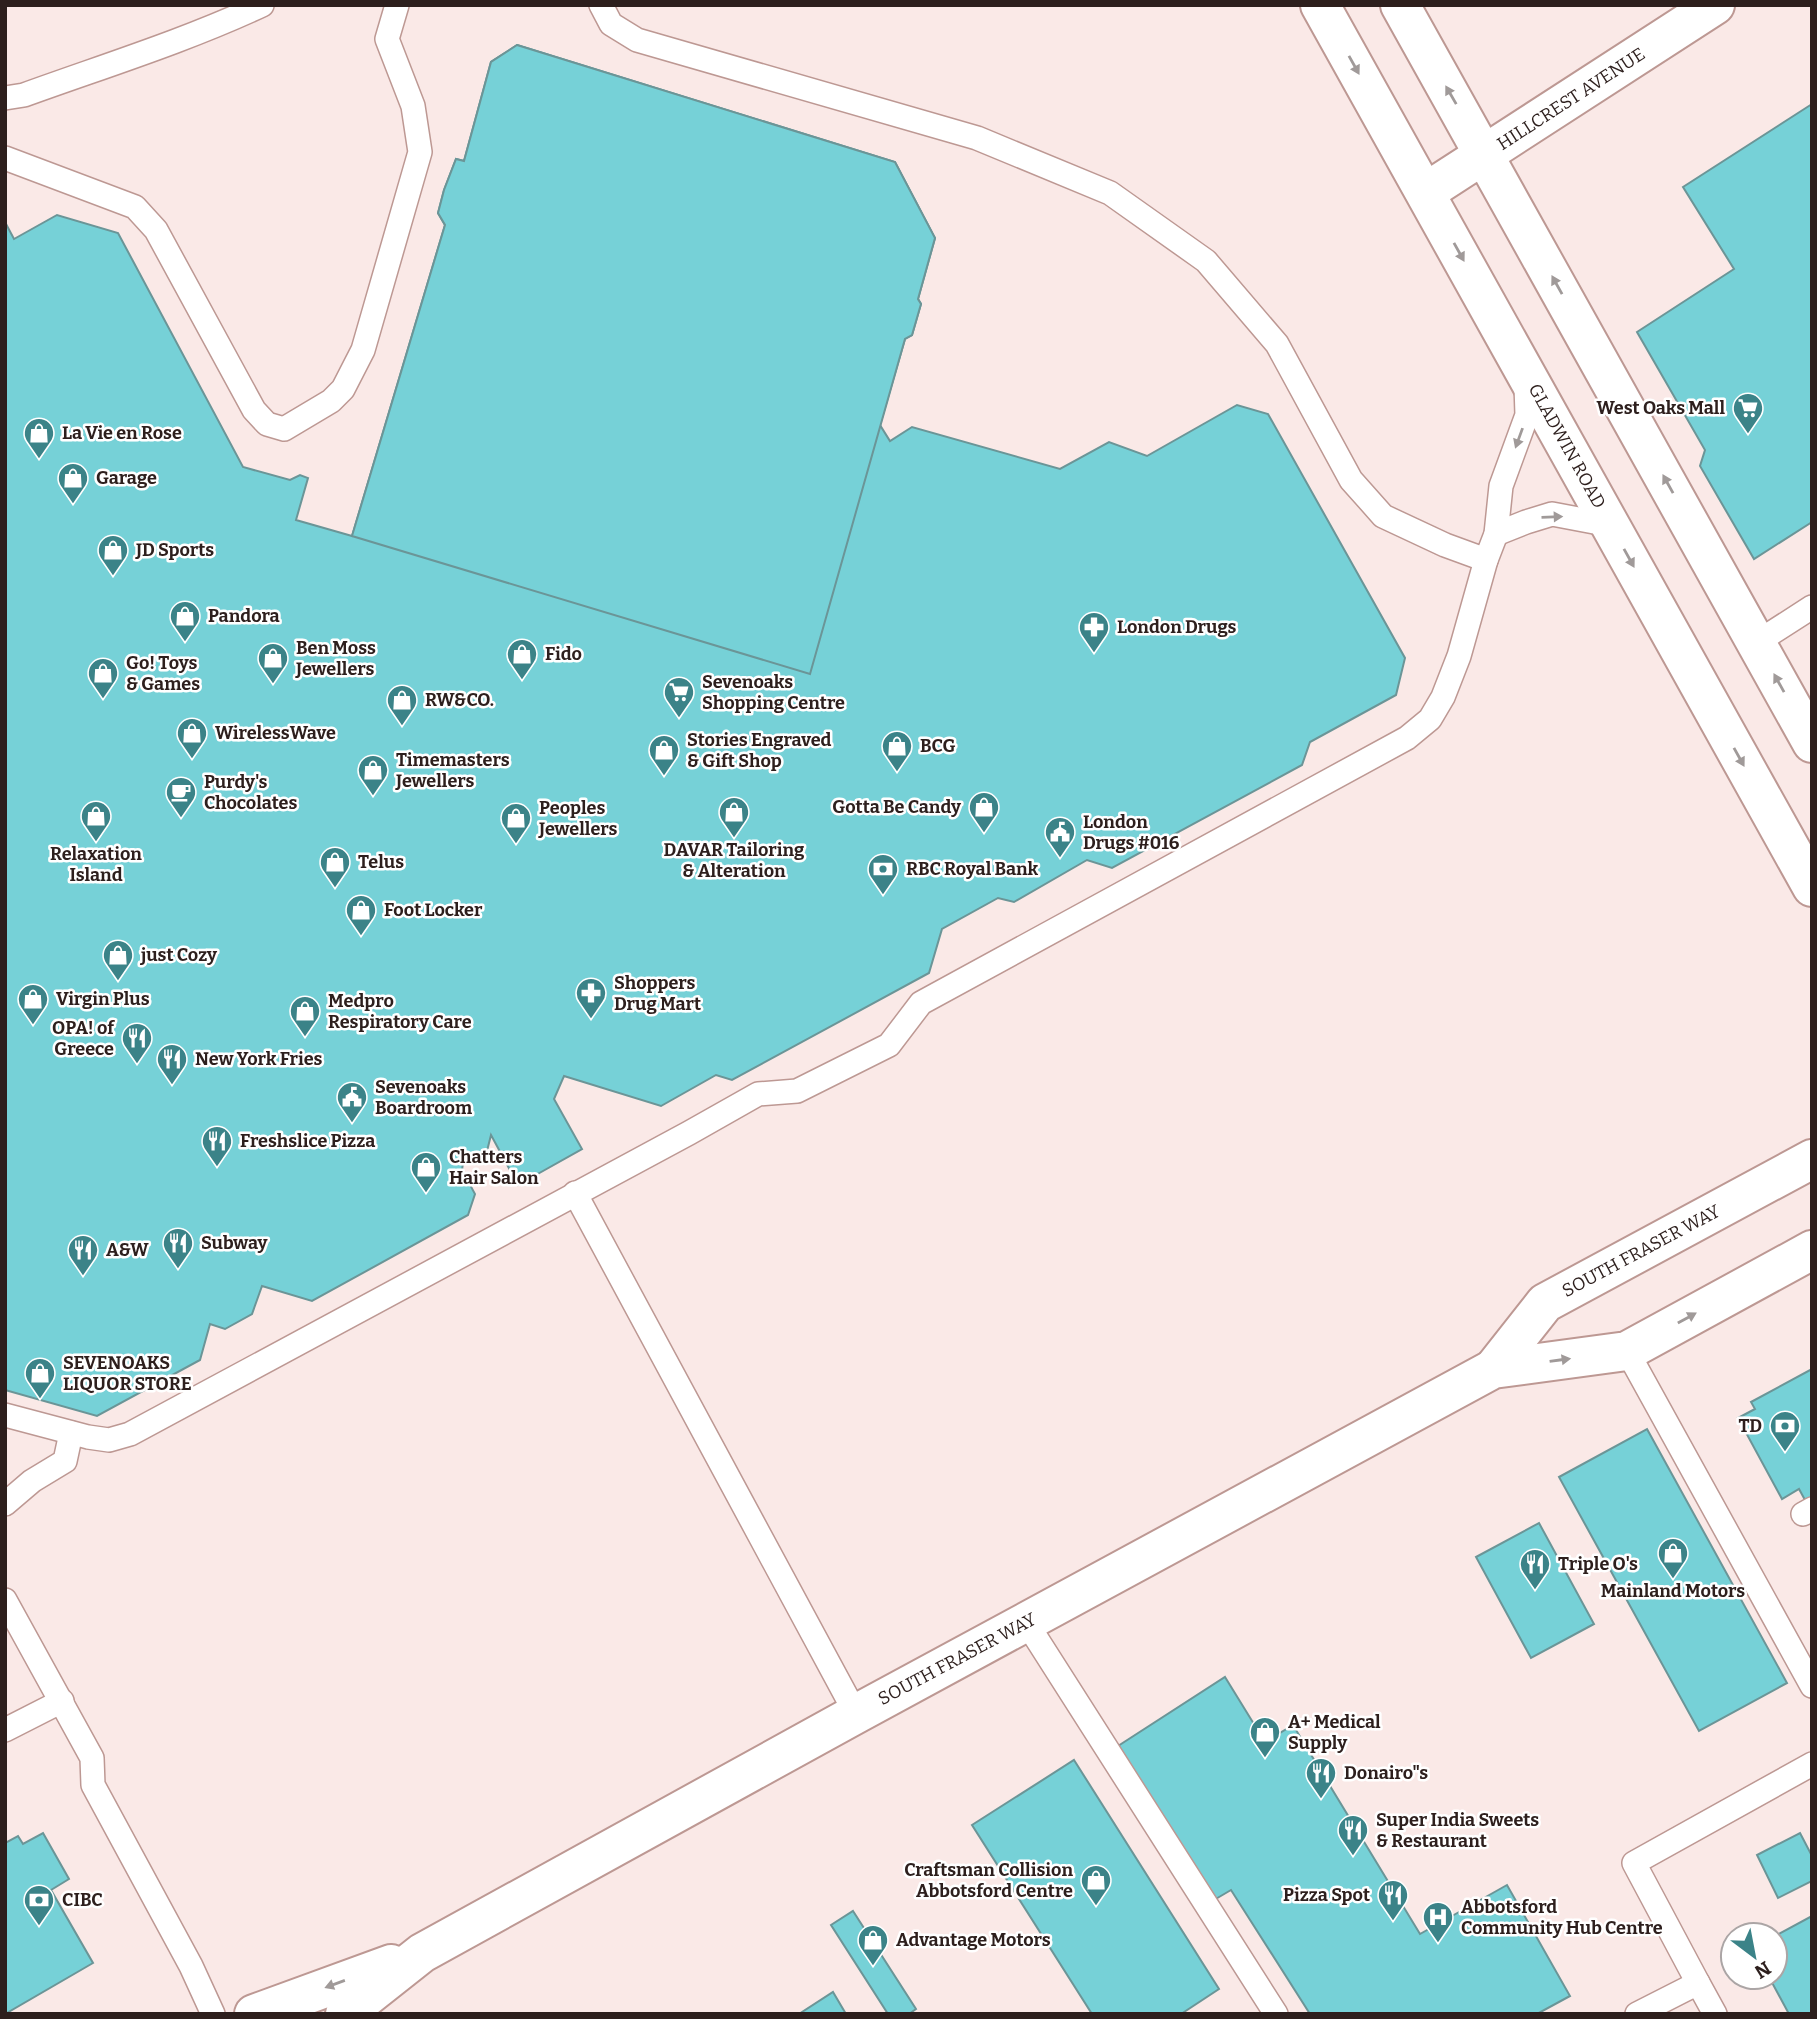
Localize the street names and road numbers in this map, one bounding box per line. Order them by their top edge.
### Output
street label: HILLCREST AVENUE [1493,43,1649,155]
street label: GLADWIN ROAD [1524,380,1610,512]
street label: SOUTH FRASER WAY [1558,1200,1724,1302]
street label: SOUTH FRASER WAY [874,1608,1040,1710]

